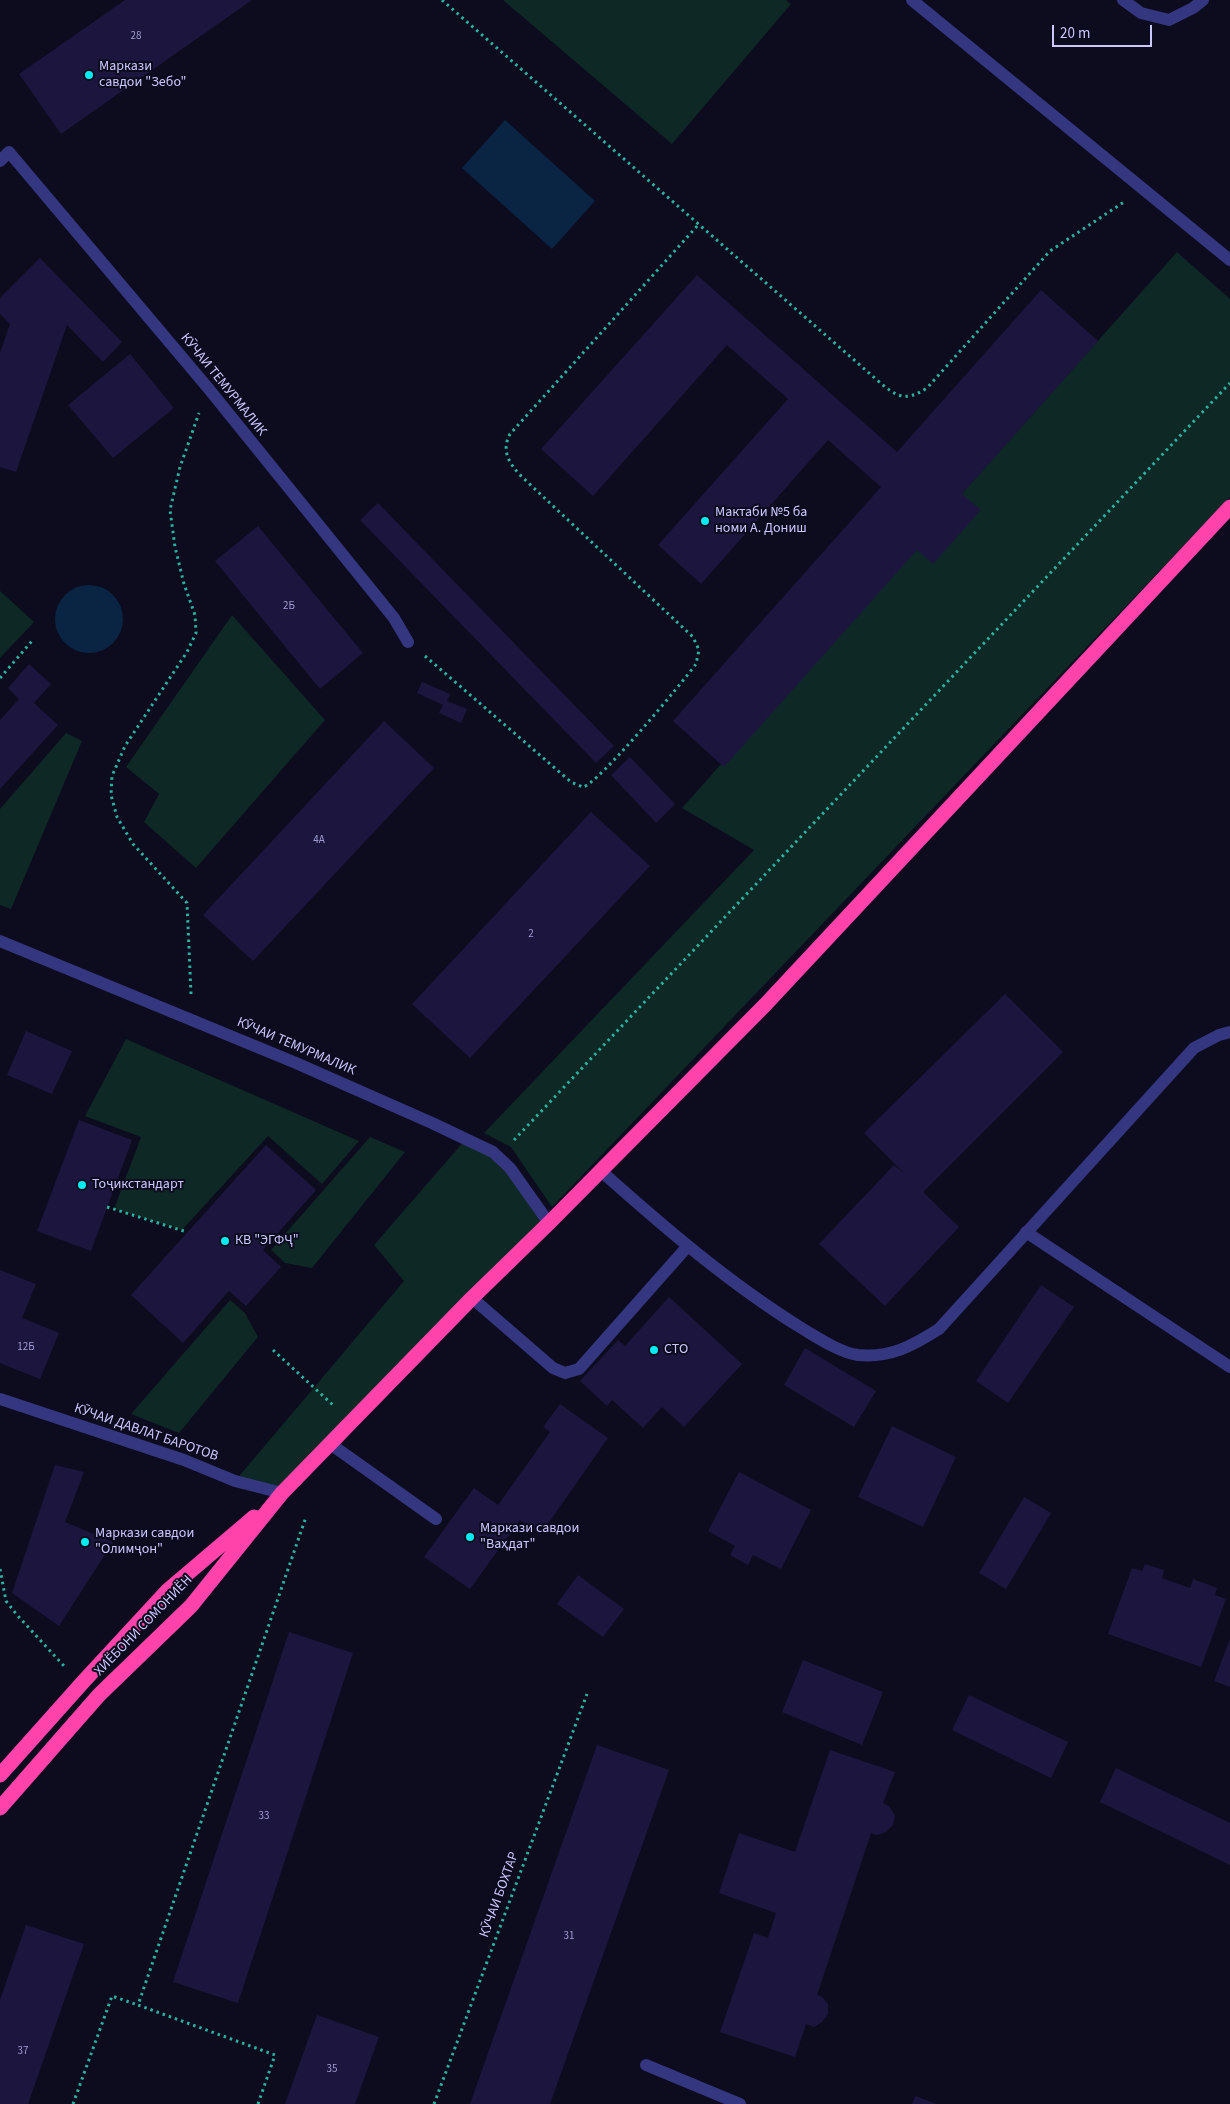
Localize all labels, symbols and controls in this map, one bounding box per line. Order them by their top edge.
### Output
scale bar [1055,15,1155,47]
text: 20 m [1060,23,1090,44]
house number: 28 [131,30,141,44]
place label: Маркази савдои "Зебо" [99,59,187,92]
marker: Маркази савдои "Зебо" [83,69,95,81]
street label: КӮЧАИ ТЕМУРМАЛИК [176,330,270,440]
place label: Мактаби №5 ба номи А. Дониш [715,505,807,538]
marker: Мактаби №5 ба номи А. Дониш [699,515,711,527]
house number: 2Б [283,600,295,614]
house number: 4А [313,834,325,848]
house number: 2 [528,928,534,942]
street label: КӮЧАИ ТЕМУРМАЛИК [234,1014,358,1080]
place label: Тоҷикстандарт [92,1177,184,1193]
marker: Тоҷикстандарт [76,1179,88,1191]
place label: КВ "ЭГФҶ" [235,1233,299,1249]
marker: КВ "ЭГФҶ" [219,1235,231,1247]
house number: 12Б [17,1341,35,1355]
place label: СТО [664,1342,688,1358]
marker: СТО [648,1344,660,1356]
street label: КӮЧАИ ДАВЛАТ БАРОТОВ [72,1400,220,1466]
place label: Маркази савдои "Ваҳдат" [480,1521,579,1554]
place label: Маркази савдои "Олимҷон" [95,1526,194,1558]
marker: Маркази савдои "Ваҳдат" [464,1531,476,1543]
marker: Маркази савдои "Олимҷон" [79,1536,91,1548]
street label: ХИЁБОНИ СОМОНИЁН [92,1572,196,1680]
house number: 33 [259,1810,269,1824]
street label: КӮЧАИ БОХТАР [477,1850,523,1940]
house number: 31 [564,1930,574,1944]
house number: 37 [18,2045,28,2059]
house number: 35 [327,2063,337,2077]

